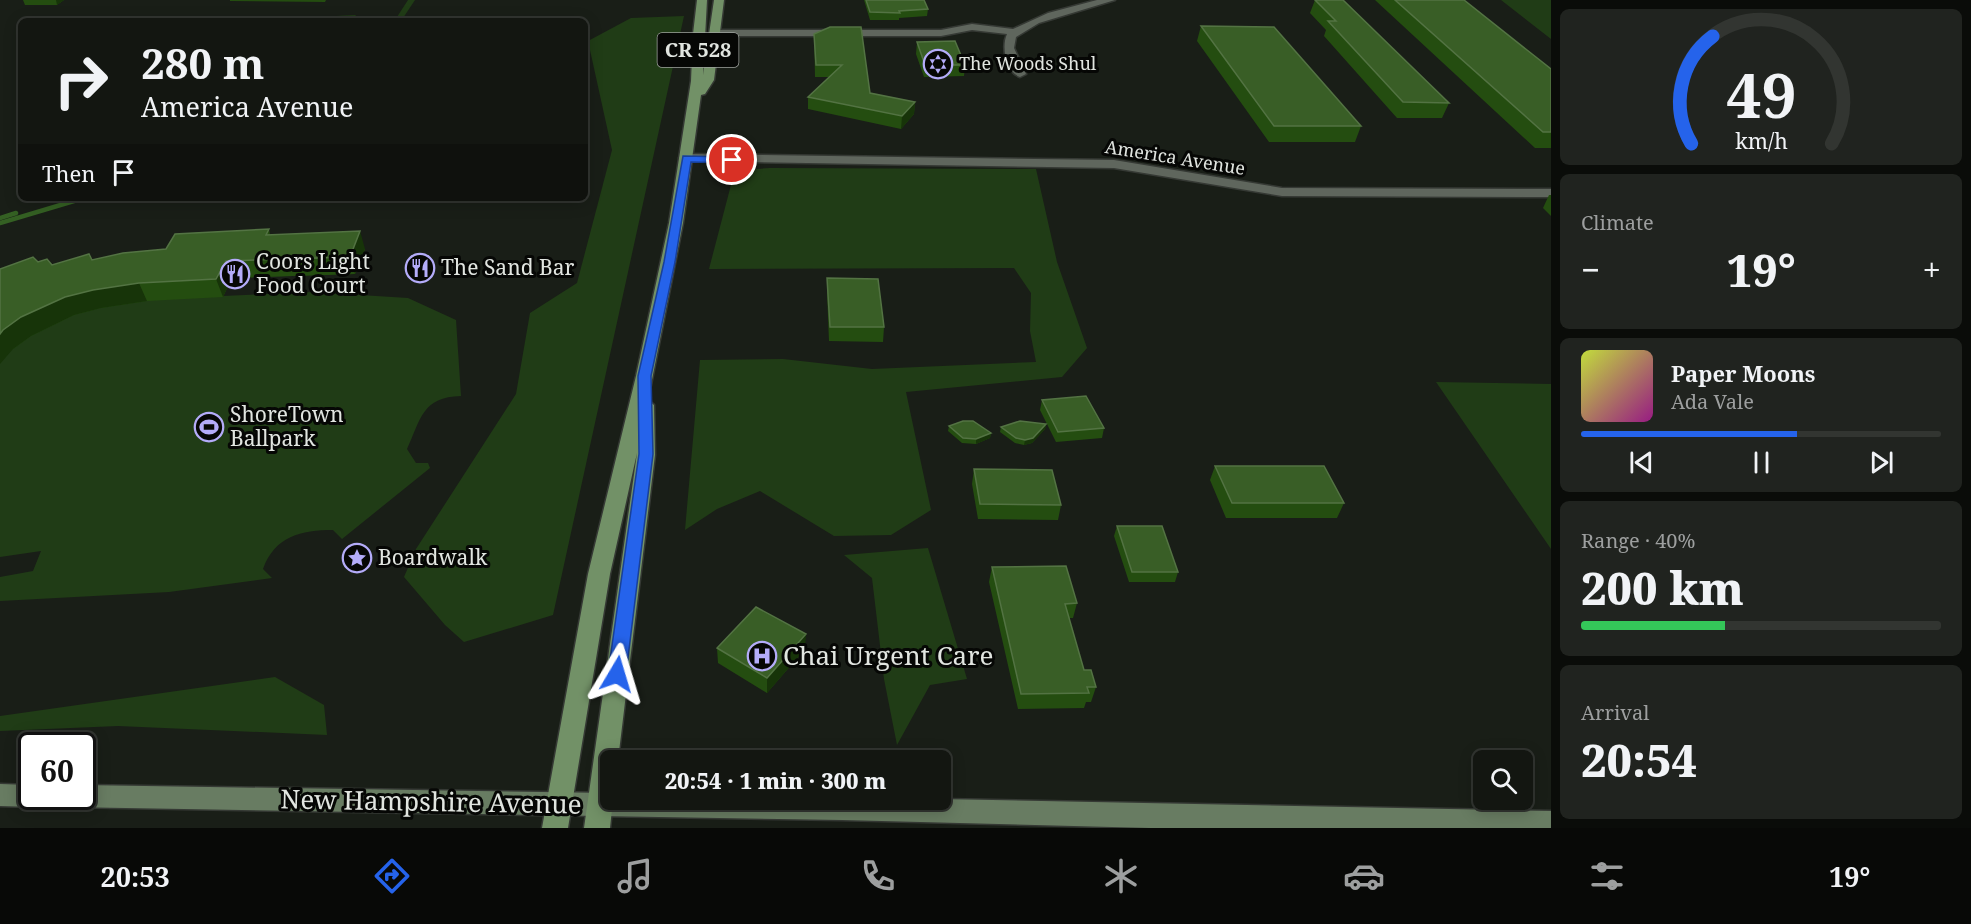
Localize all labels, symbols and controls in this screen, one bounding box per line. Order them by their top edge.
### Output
road number: CR 528 [658,33,738,67]
text: 280 m [141,34,265,91]
icon: right [42,42,120,120]
synagogue icon: The Woods Shul [922,48,954,80]
place label: The Woods Shul [959,51,1097,75]
text: 49 [1726,51,1796,136]
text: America Avenue [141,88,353,125]
text: km/h [1735,126,1788,155]
pin [706,134,757,185]
street label: America Avenue [1103,134,1247,180]
icon: arrive [715,143,748,176]
icon: arrive [107,156,140,189]
text: Then [42,158,95,188]
text: Climate [1581,209,1654,236]
text: 19° [1727,239,1796,300]
place label: Coors Light Food Court [256,247,370,299]
text: − [1581,247,1600,292]
text: + [1923,247,1941,292]
restaurant icon: The Sand Bar [404,252,436,284]
place label: The Sand Bar [441,253,575,281]
restaurant icon: Coors Light Food Court [219,258,251,290]
text: Paper Moons [1671,358,1815,388]
text: Ada Vale [1671,388,1754,415]
place label: ShoreTown Ballpark [230,400,344,452]
sports icon: ShoreTown Ballpark [193,411,225,443]
icon: previous [1625,446,1658,479]
icon: pause [1745,446,1778,479]
icon: next [1865,446,1898,479]
text: Range · 40% [1581,527,1695,554]
place icon: Boardwalk [341,542,373,574]
place label: Boardwalk [378,543,488,571]
text: 200 km [1581,557,1744,618]
place label: Chai Urgent Care [783,637,993,673]
hospital icon: Chai Urgent Care [746,640,778,672]
position arrow [585,642,649,706]
text: Arrival [1581,699,1649,726]
text: 20:54 [1581,729,1697,790]
speed limit sign: 60 [18,732,96,810]
map controls [1473,750,1533,810]
button: search [1473,750,1533,810]
text: 20:54 · 1 min · 300 m [665,765,886,795]
street label: New Hampshire Avenue [280,780,582,822]
icon: directions [371,855,413,897]
icon: music [614,855,656,897]
icon: phone [857,855,899,897]
icon: climate [1100,855,1142,897]
icon: car [1343,855,1385,897]
icon: filters [1586,855,1628,897]
text: 20:53 [101,858,170,895]
text: 19° [1829,858,1870,895]

